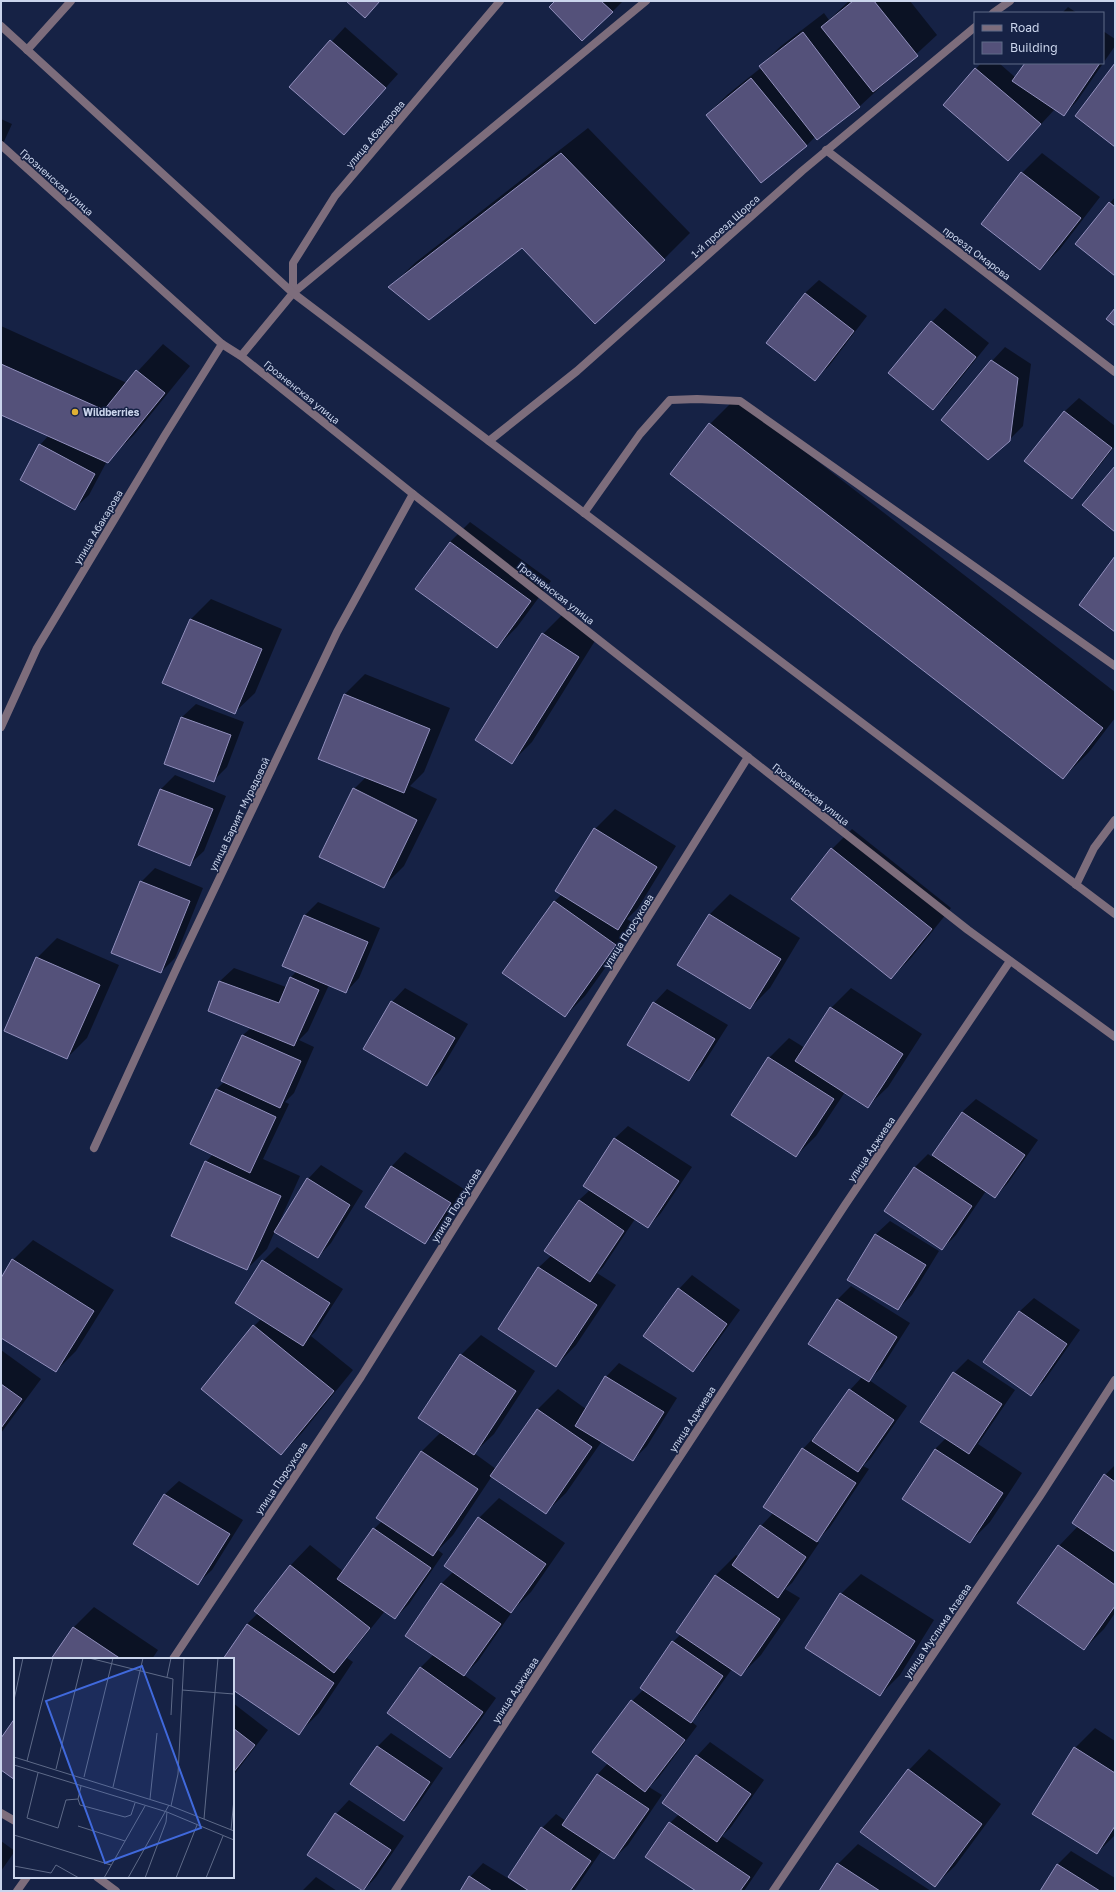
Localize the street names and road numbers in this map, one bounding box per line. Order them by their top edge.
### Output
street label: улица Абакарова [343,98,407,170]
street label: Грозненская улица [18,146,96,218]
street label: 1-й проезд Щорса [688,192,762,260]
street label: проезд Омарова [941,224,1013,282]
street label: Грозненская улица [262,358,342,426]
street label: улица Абакарова [71,488,125,566]
street label: Грозненская улица [515,559,597,627]
street label: улица Барият Мурадовой [206,755,272,873]
street label: Грозненская улица [770,760,852,828]
street label: улица Порсукова [600,892,656,970]
street label: улица Аджиева [845,1114,897,1184]
street label: улица Порсукова [428,1166,484,1244]
street label: улица Аджиева [666,1384,718,1454]
street label: улица Порсукова [252,1439,310,1517]
street label: улица Муслима Атаева [901,1581,973,1681]
street label: улица Аджиева [489,1655,541,1725]

